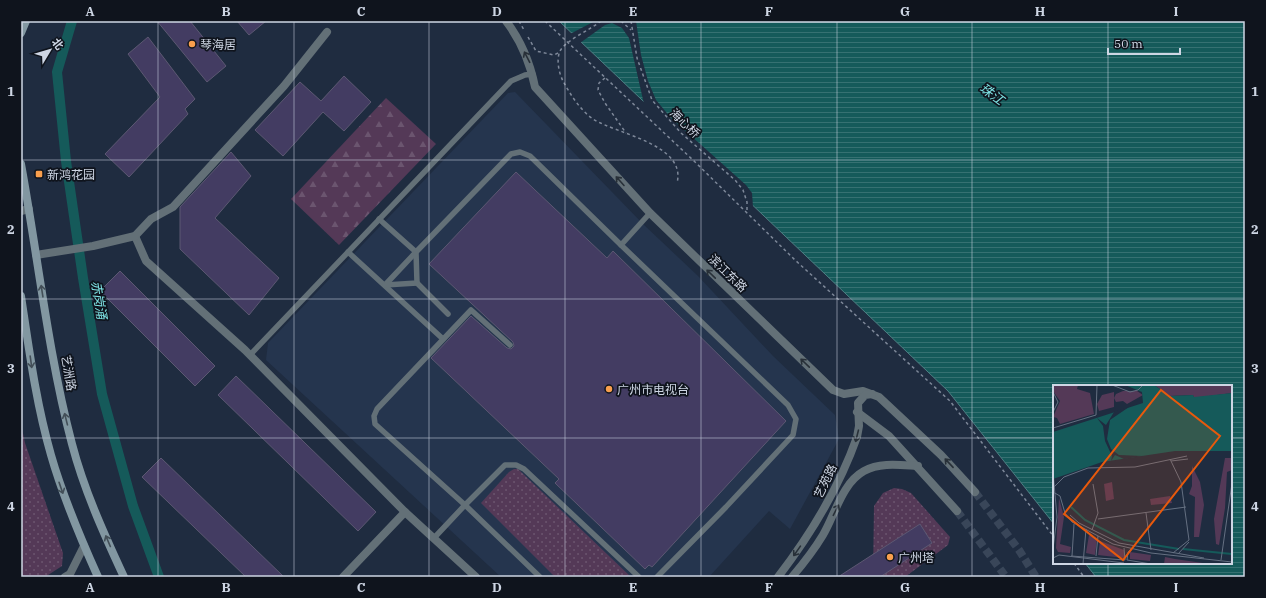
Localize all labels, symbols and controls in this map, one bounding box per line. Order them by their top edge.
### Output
text: A [85,3,95,20]
text: B [221,3,231,20]
text: C [357,3,366,20]
text: D [492,3,502,20]
text: E [629,3,637,20]
text: F [765,3,773,20]
text: G [900,3,910,20]
text: H [1035,3,1046,20]
text: I [1174,3,1179,20]
north arrow [30,30,70,70]
scale bar [1108,30,1180,56]
text: 北 [49,35,67,52]
text: 50 m [1114,36,1143,51]
place label: 琴海居 [200,37,236,52]
marker: 琴海居 [187,39,197,49]
one-way arrow [523,51,530,63]
water label: 珠江 [976,79,1009,110]
text: 1 [7,83,15,100]
text: 1 [1251,83,1259,100]
street label: 海心桥 [667,105,703,141]
place label: 新鸿花园 [47,167,95,182]
marker: 新鸿花园 [34,169,44,179]
one-way arrow [616,176,625,186]
text: 2 [7,221,15,238]
text: 2 [1251,221,1259,238]
street label: 滨江东路 [706,251,750,295]
one-way arrow [706,269,716,279]
water label: 赤岗涌 [88,279,111,323]
one-way arrow [38,285,46,298]
street label: 艺洲路 [58,354,80,392]
one-way arrow [27,355,35,368]
one-way arrow [800,359,810,368]
text: 3 [7,360,15,377]
text: 3 [1251,360,1259,377]
place label: 广州市电视台 [617,382,689,397]
marker: 广州市电视台 [604,384,614,394]
inset map [1053,385,1232,564]
one-way arrow [62,412,69,425]
one-way arrow [852,430,860,443]
one-way arrow [944,458,954,468]
street label: 艺苑路 [810,462,840,500]
one-way arrow [58,482,66,494]
text: 4 [7,498,15,515]
text: 4 [1251,498,1259,515]
one-way arrow [833,504,840,516]
one-way arrow [103,536,111,548]
one-way arrow [793,546,801,557]
place label: 广州塔 [898,550,934,565]
marker: 广州塔 [885,552,895,562]
text: A [85,579,95,596]
text: B [221,579,231,596]
text: C [357,579,366,596]
text: D [492,579,502,596]
text: E [629,579,637,596]
text: F [765,579,773,596]
text: G [900,579,910,596]
text: H [1035,579,1046,596]
text: I [1174,579,1179,596]

